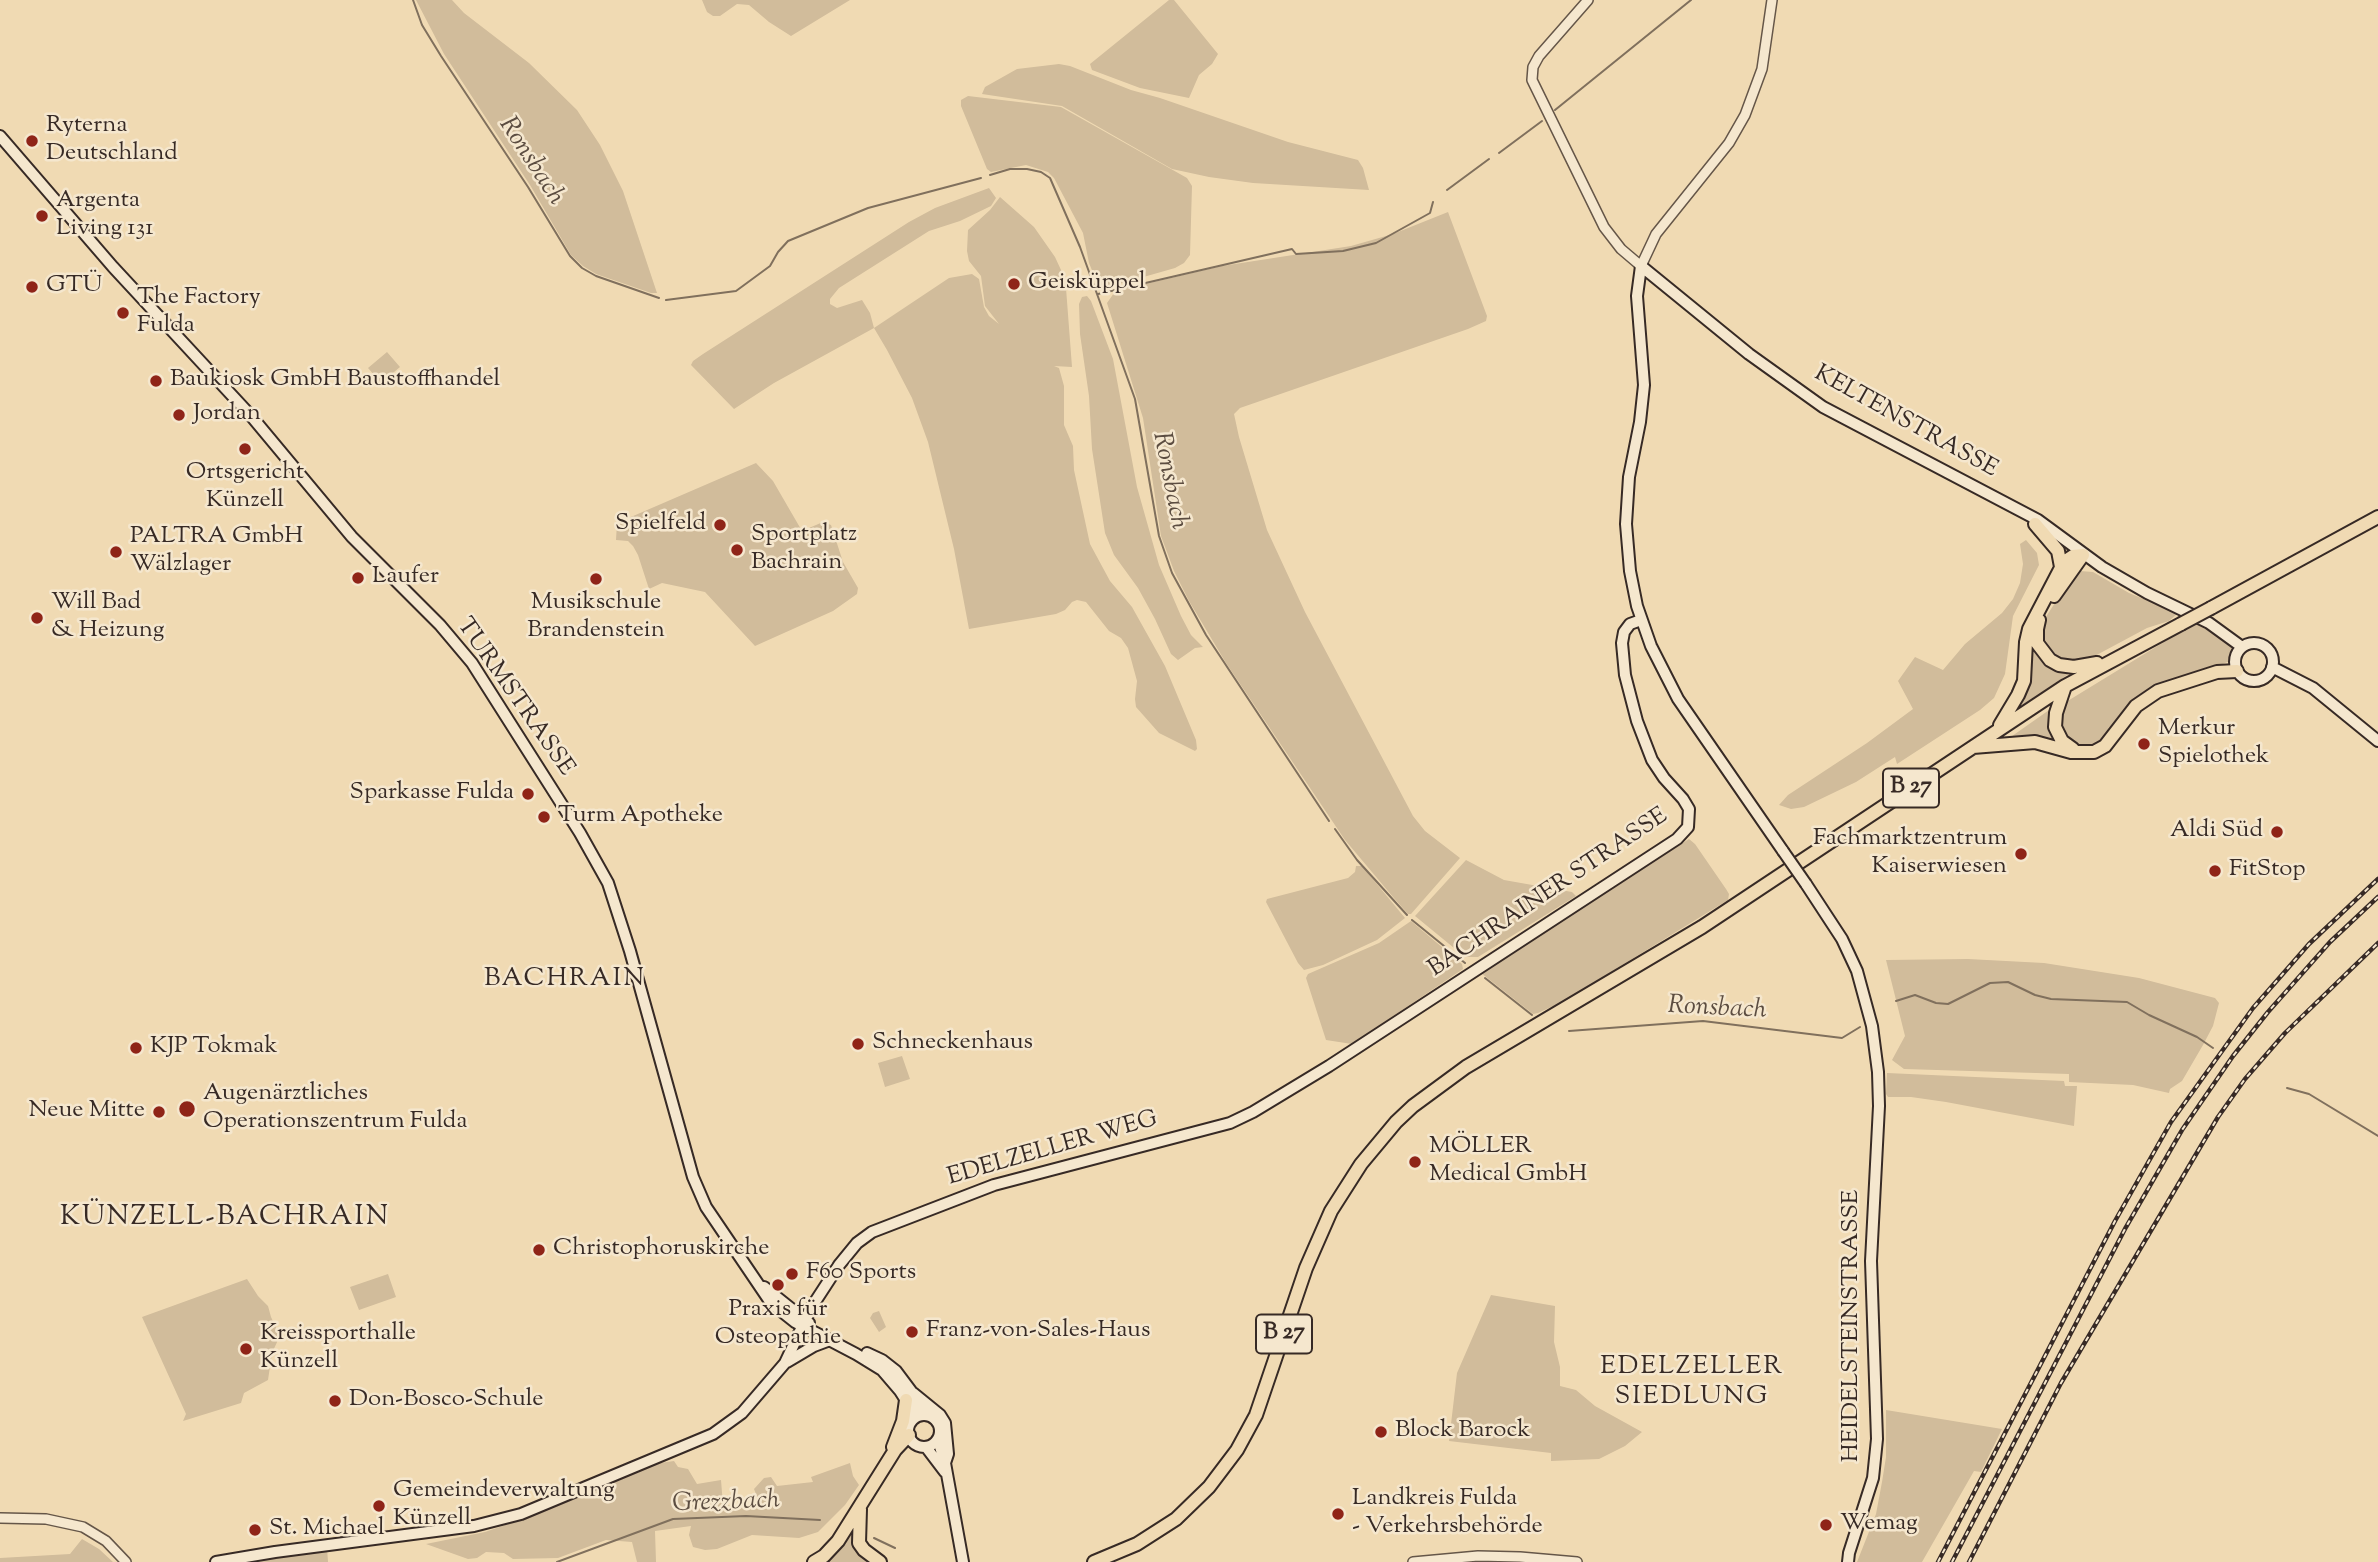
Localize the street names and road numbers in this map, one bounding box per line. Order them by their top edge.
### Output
street label: KELTENSTRASSE [1808,361,2002,485]
street label: TURMSTRASSE [449,614,579,782]
road number: B 27 [1883,768,1939,808]
street label: BACHRAINER STRASSE [1424,803,1674,985]
street label: EDELZELLER WEG [945,1106,1161,1194]
street label: HEIDELSTEINSTRASSE [1839,1190,1867,1462]
road number: B 27 [1256,1315,1312,1354]

